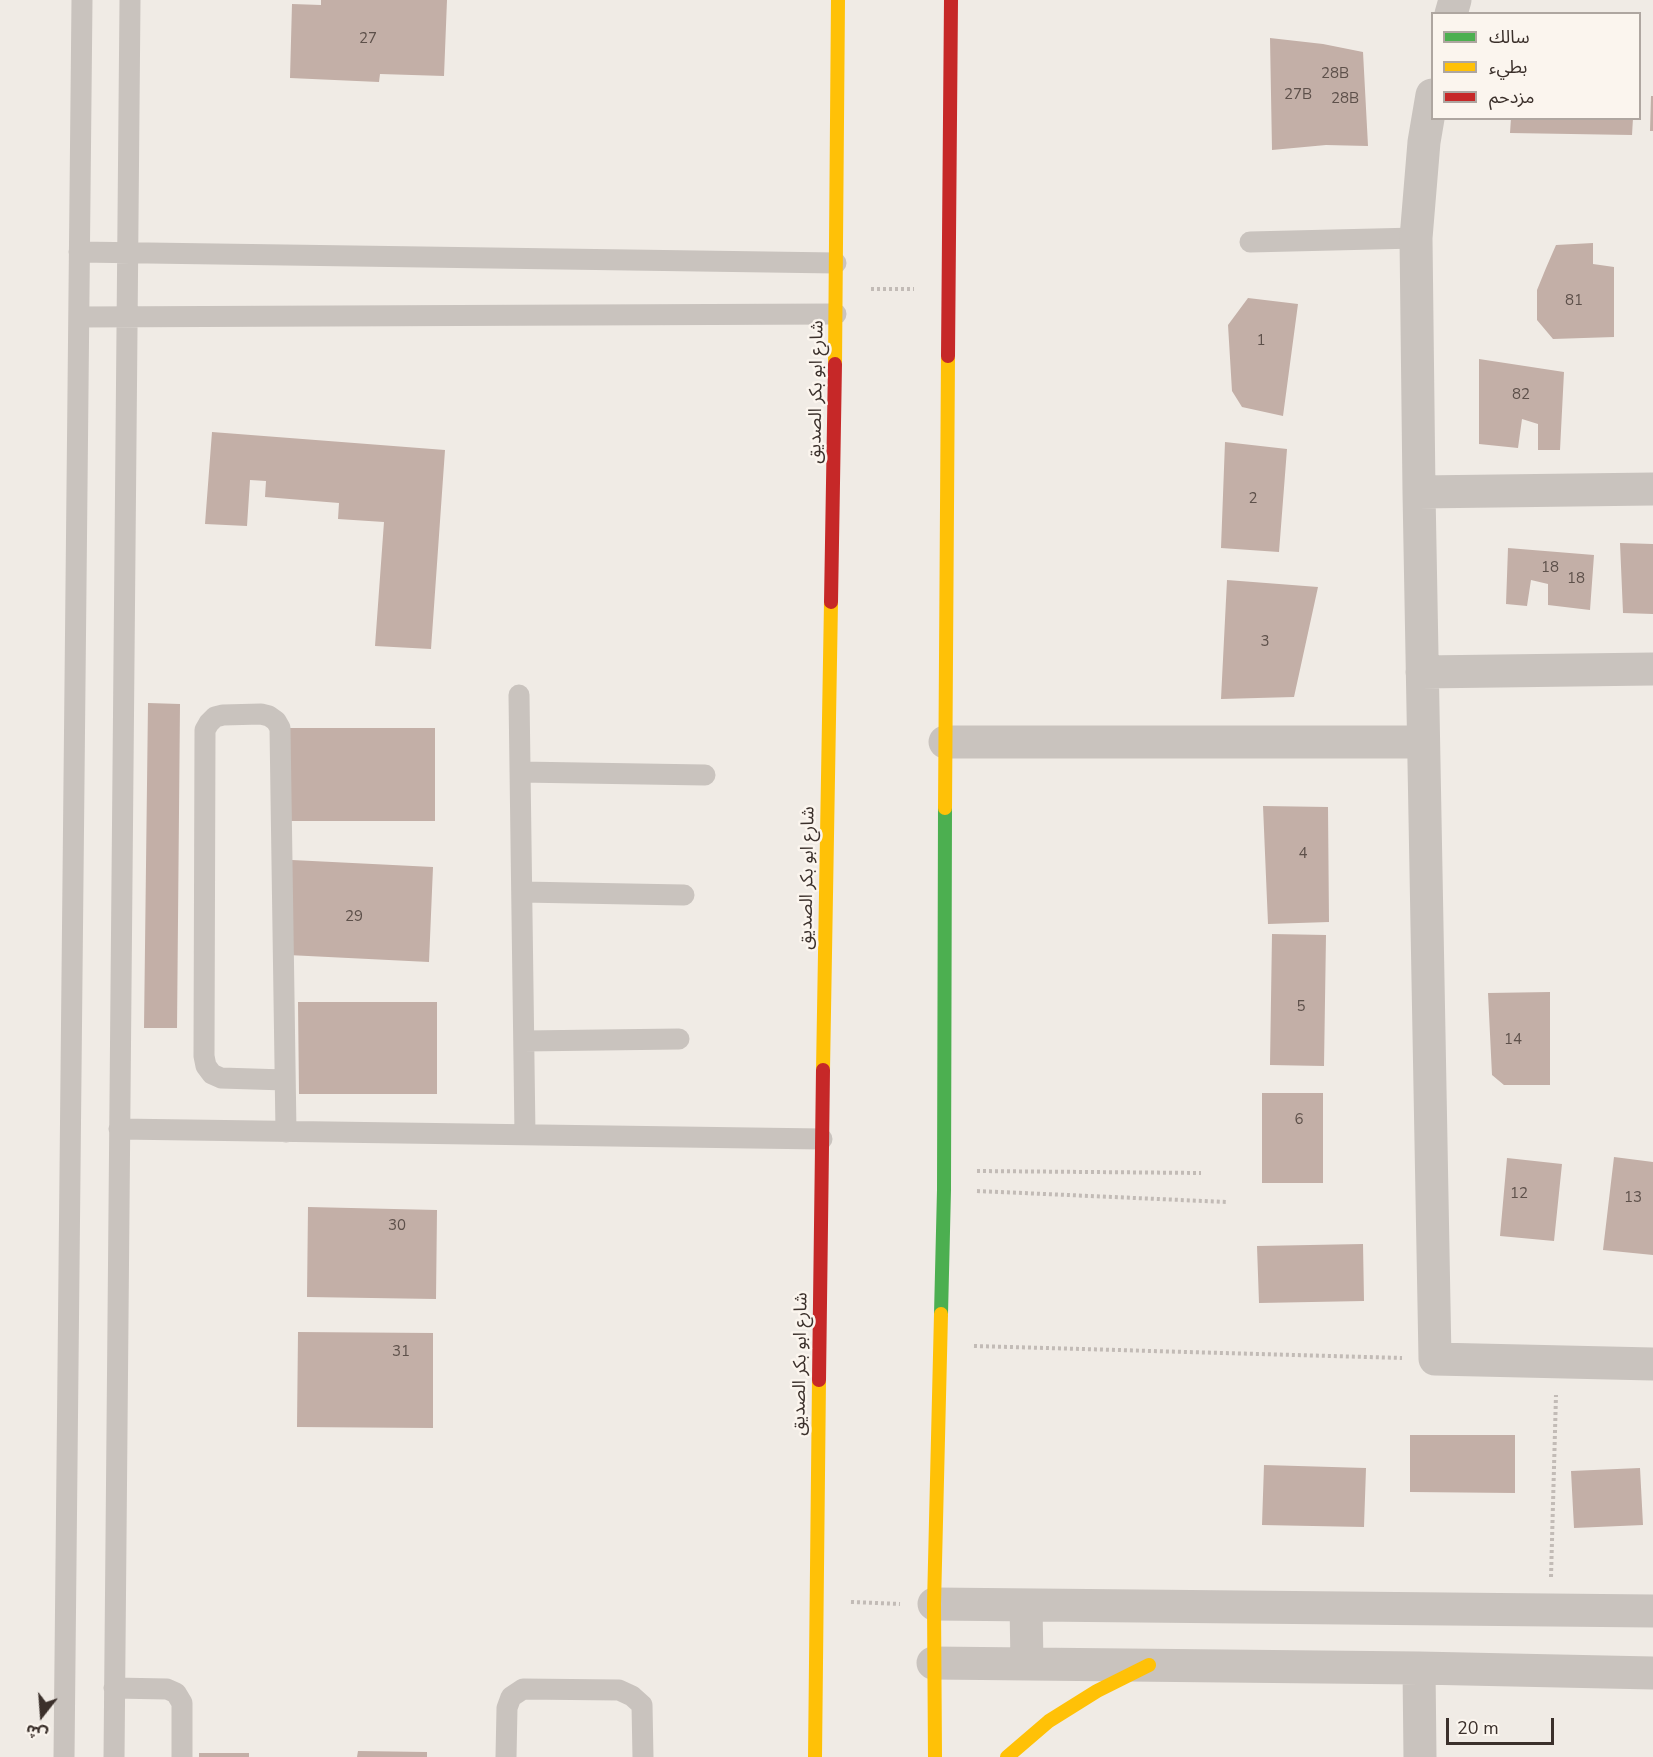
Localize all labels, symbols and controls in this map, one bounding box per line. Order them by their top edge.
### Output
legend [1431,12,1641,120]
text: سالك [1489,25,1530,49]
house number: 27 [359,30,377,48]
text: بطيء [1489,55,1527,79]
house number: 28B [1321,65,1349,83]
text: مزدحم [1489,85,1534,109]
house number: 27B [1284,86,1312,104]
house number: 28B [1331,90,1359,108]
house number: 81 [1565,292,1583,310]
street label: شارع ابو بكر الصديق [805,320,829,464]
house number: 1 [1257,332,1265,350]
house number: 82 [1512,386,1530,404]
house number: 2 [1249,490,1257,508]
house number: 18 [1541,559,1559,577]
house number: 18 [1567,570,1585,588]
house number: 3 [1261,633,1269,651]
street label: شارع ابو بكر الصديق [796,806,820,950]
house number: 4 [1299,845,1307,863]
house number: 29 [345,908,363,926]
house number: 5 [1297,998,1305,1016]
house number: 14 [1504,1031,1522,1049]
house number: 6 [1295,1111,1303,1129]
house number: 12 [1510,1185,1528,1203]
house number: 13 [1624,1189,1642,1207]
house number: 30 [388,1217,406,1235]
street label: شارع ابو بكر الصديق [789,1292,813,1436]
house number: 31 [392,1343,410,1361]
north arrow [12,1685,72,1745]
scale bar [1449,1706,1557,1744]
text: 20 m [1457,1716,1499,1740]
text: ش [23,1718,50,1746]

